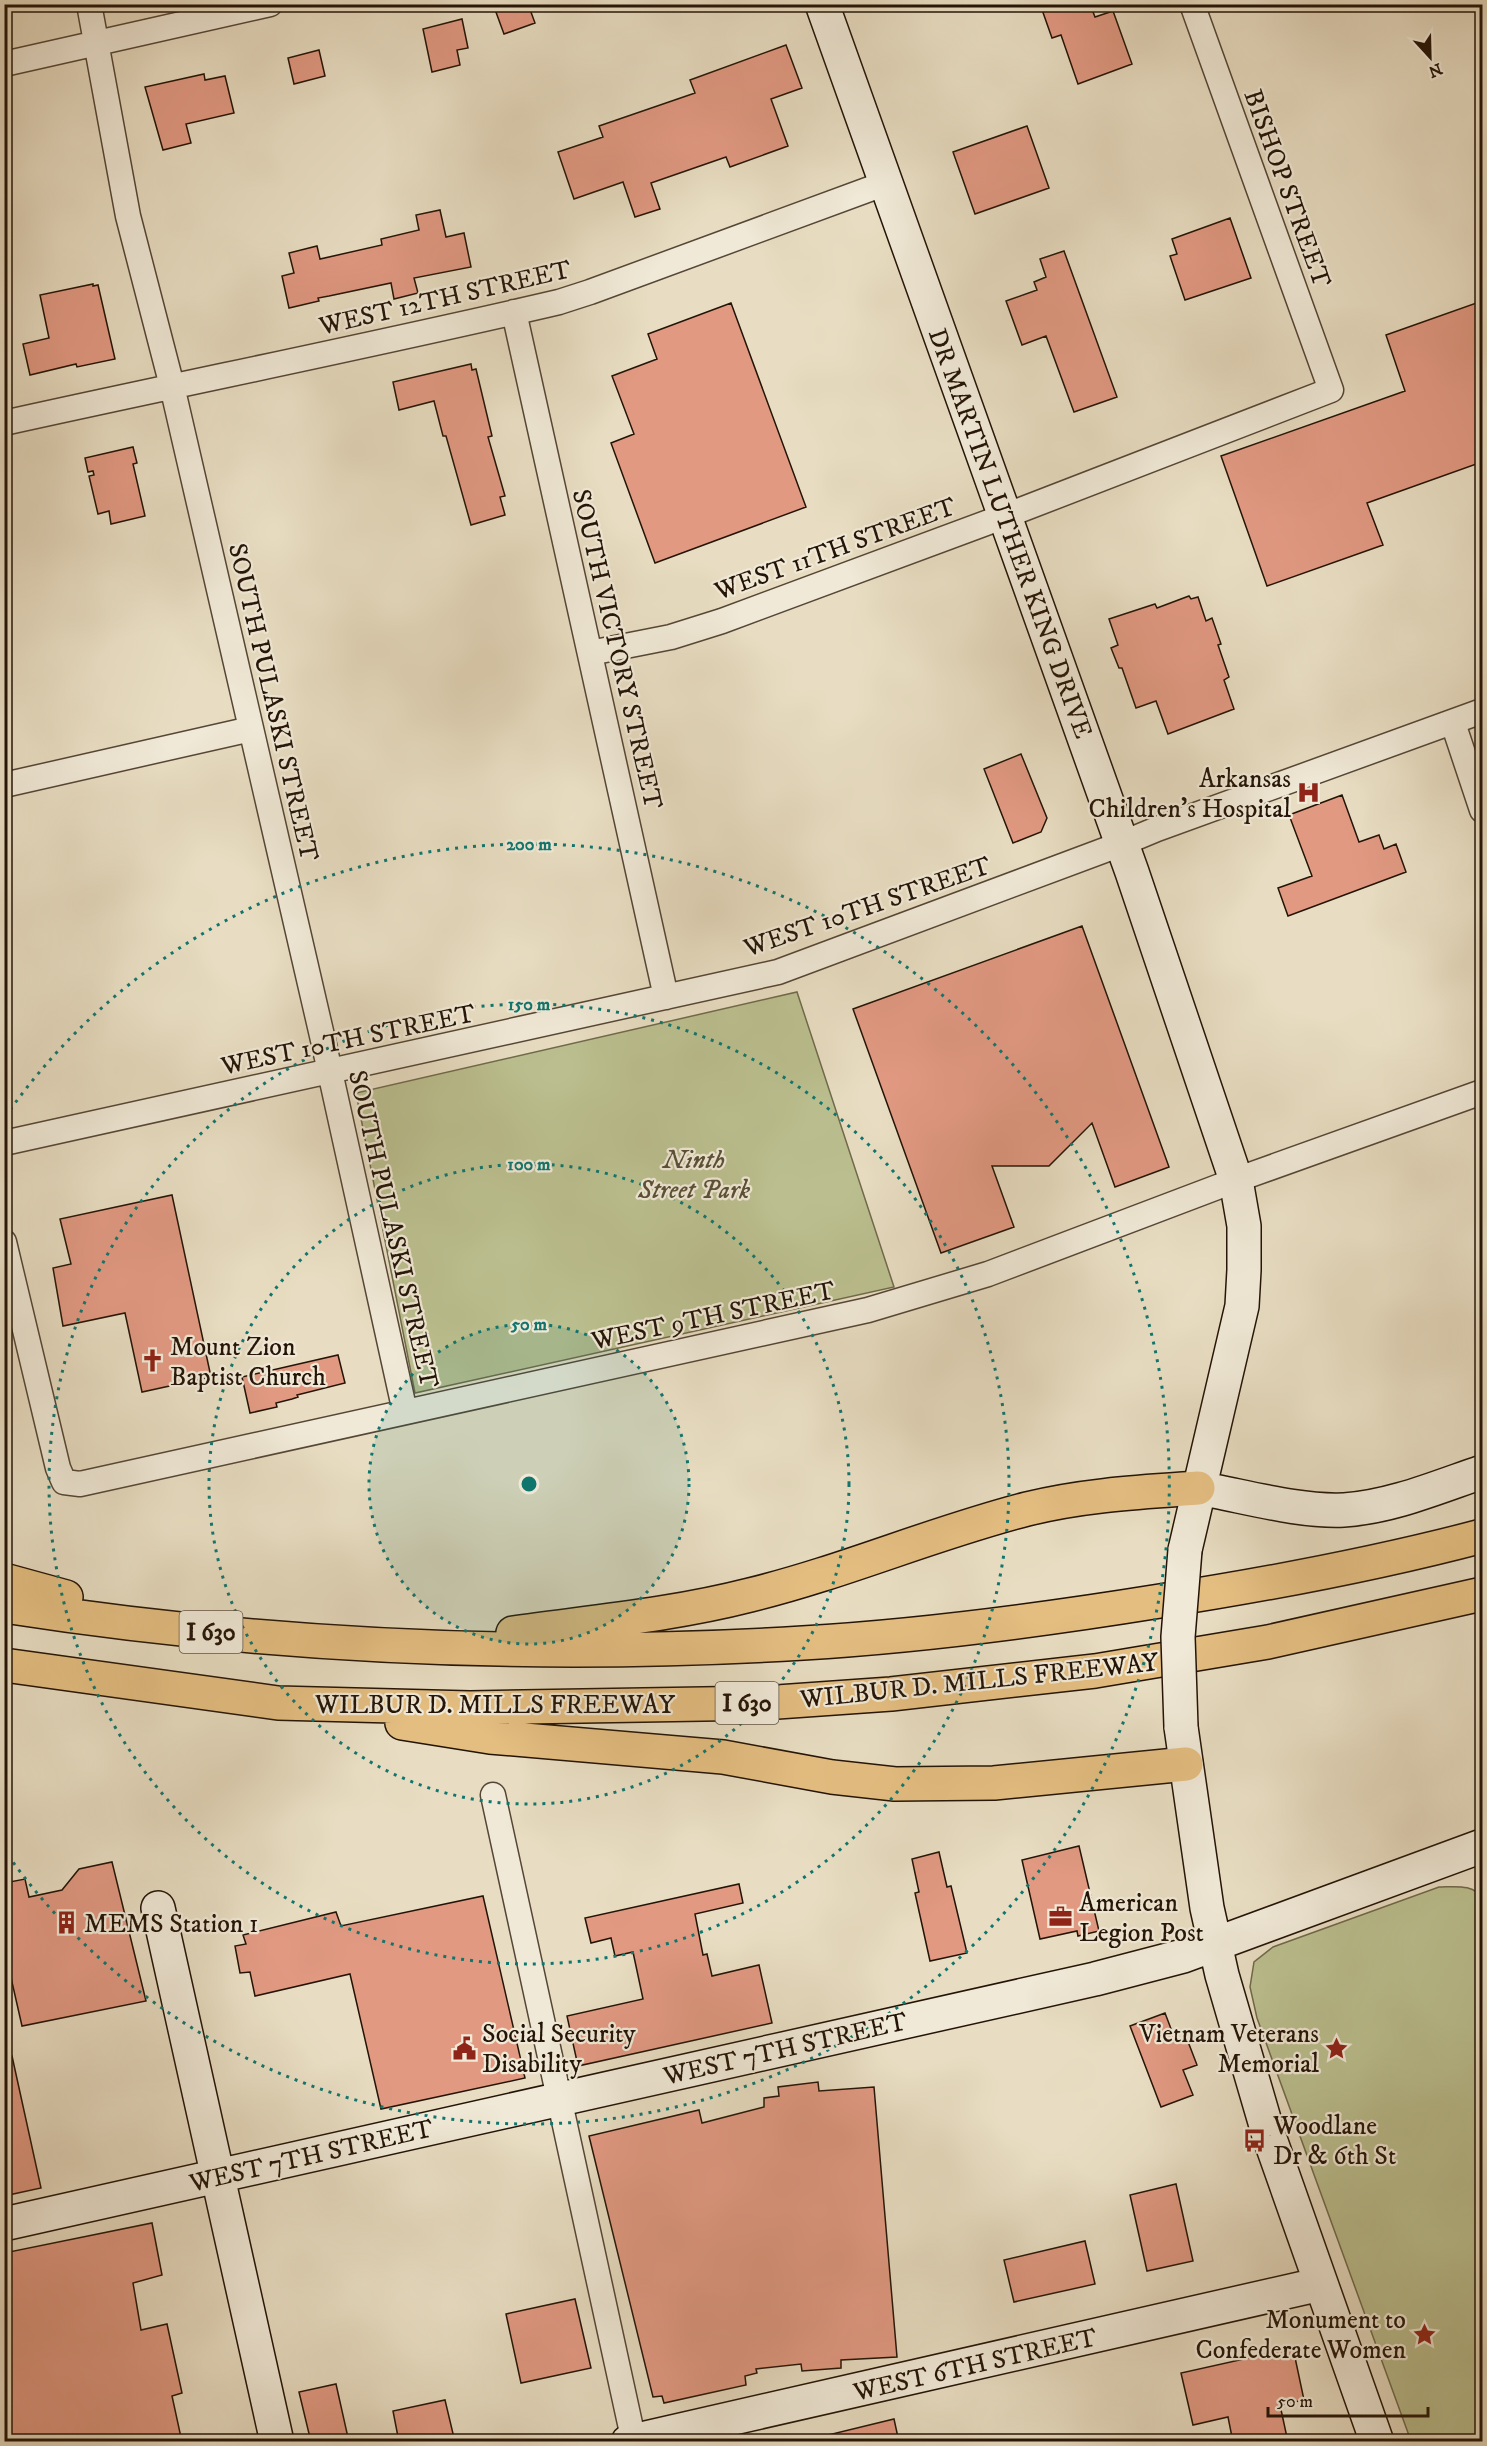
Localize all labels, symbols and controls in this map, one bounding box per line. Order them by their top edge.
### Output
north arrow [1400,27,1460,87]
text: N [1425,58,1445,82]
street label: BISHOP STREET [1235,85,1338,292]
street label: WEST 12TH STREET [315,253,575,344]
street label: DR MARTIN LUTHER KING DRIVE [920,324,1099,743]
street label: SOUTH VICTORY STREET [564,486,670,813]
street label: WEST 11TH STREET [709,490,961,609]
street label: SOUTH PULASKI STREET [220,540,325,865]
place label: Arkansas Children's Hospital [1089,763,1291,826]
hospital icon: Arkansas Children's Hospital [1296,780,1322,806]
text: 200 m [506,834,552,856]
street label: WEST 10TH STREET [739,850,995,965]
text: 150 m [508,994,551,1016]
street label: WEST 10TH STREET [217,997,479,1084]
street label: SOUTH PULASKI STREET [340,1067,445,1392]
park label: Ninth Street Park [637,1144,750,1207]
text: 100 m [507,1154,551,1176]
street label: WEST 9TH STREET [587,1274,838,1359]
text: 50 m [510,1314,547,1336]
place label: Mount Zion Baptist Church [170,1331,326,1394]
church icon: Mount Zion Baptist Church [139,1348,165,1374]
centre of rings [519,1474,539,1494]
road number: I 630 [180,1611,242,1653]
street label: WILBUR D. MILLS FREEWAY [797,1646,1160,1717]
road number: I 630 [716,1682,778,1724]
street label: WILBUR D. MILLS FREEWAY [314,1689,676,1722]
place label: American Legion Post [1079,1887,1204,1950]
office icon: American Legion Post [1048,1904,1074,1930]
place label: MEMS Station 1 [84,1908,259,1941]
building icon: MEMS Station 1 [53,1910,79,1936]
street label: WEST 7TH STREET [659,2005,911,2094]
place label: Social Security Disability [482,2018,636,2081]
place label: Vietnam Veterans Memorial [1138,2018,1319,2081]
public building icon: Social Security Disability [451,2035,477,2061]
place icon: Vietnam Veterans Memorial [1324,2035,1350,2061]
place label: Woodlane Dr & 6th St [1272,2110,1396,2173]
street label: WEST 7TH STREET [185,2112,437,2201]
bus stop icon: Woodlane Dr & 6th St [1242,2127,1268,2153]
place label: Monument to Confederate Women [1195,2304,1406,2367]
street label: WEST 6TH STREET [849,2321,1101,2410]
place icon: Monument to Confederate Women [1411,2321,1437,2347]
scale bar [1268,2380,1428,2418]
text: 50 m [1277,2391,1313,2413]

